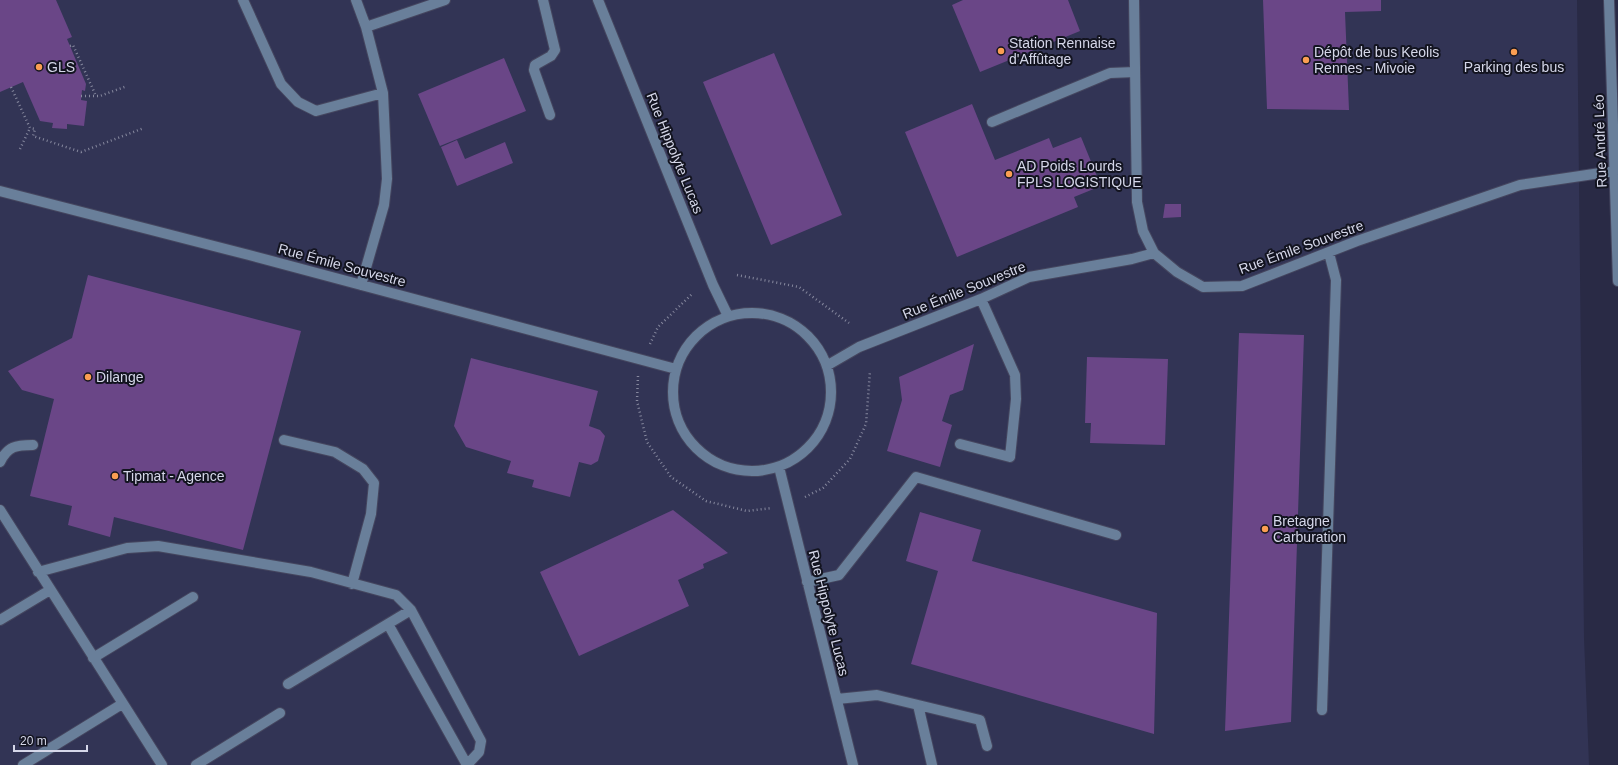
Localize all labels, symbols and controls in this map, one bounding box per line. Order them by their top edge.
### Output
place label: Station Rennaise d'Affûtage [1009,35,1116,67]
place label: Dépôt de bus Keolis Rennes - Mivoie [1314,44,1439,76]
marker: Station Rennaise d'Affûtage [996,46,1006,56]
marker: Parking des bus [1509,47,1519,57]
marker: Dépôt de bus Keolis Rennes - Mivoie [1301,55,1311,65]
place label: GLS [47,59,75,75]
place label: Parking des bus [1464,59,1564,75]
marker: GLS [34,62,44,72]
street label: Rue Hippolyte Lucas [643,90,707,216]
street label: Rue André Léo [1590,94,1610,188]
place label: AD Poids Lourds FPLS LOGISTIQUE [1017,158,1141,190]
marker: AD Poids Lourds FPLS LOGISTIQUE [1004,169,1014,179]
street label: Rue Émile Souvestre [1236,217,1366,277]
street label: Rue Émile Souvestre [276,240,408,290]
street label: Rue Émile Souvestre [900,258,1028,322]
place label: Dilange [96,369,144,385]
marker: Dilange [83,372,93,382]
place label: Tipmat - Agence [123,468,225,484]
marker: Tipmat - Agence [110,471,120,481]
place label: Bretagne Carburation [1273,513,1346,545]
marker: Bretagne Carburation [1260,524,1270,534]
street label: Rue Hippolyte Lucas [806,548,852,678]
scale bar [14,727,87,753]
text: 20 m [20,734,47,748]

